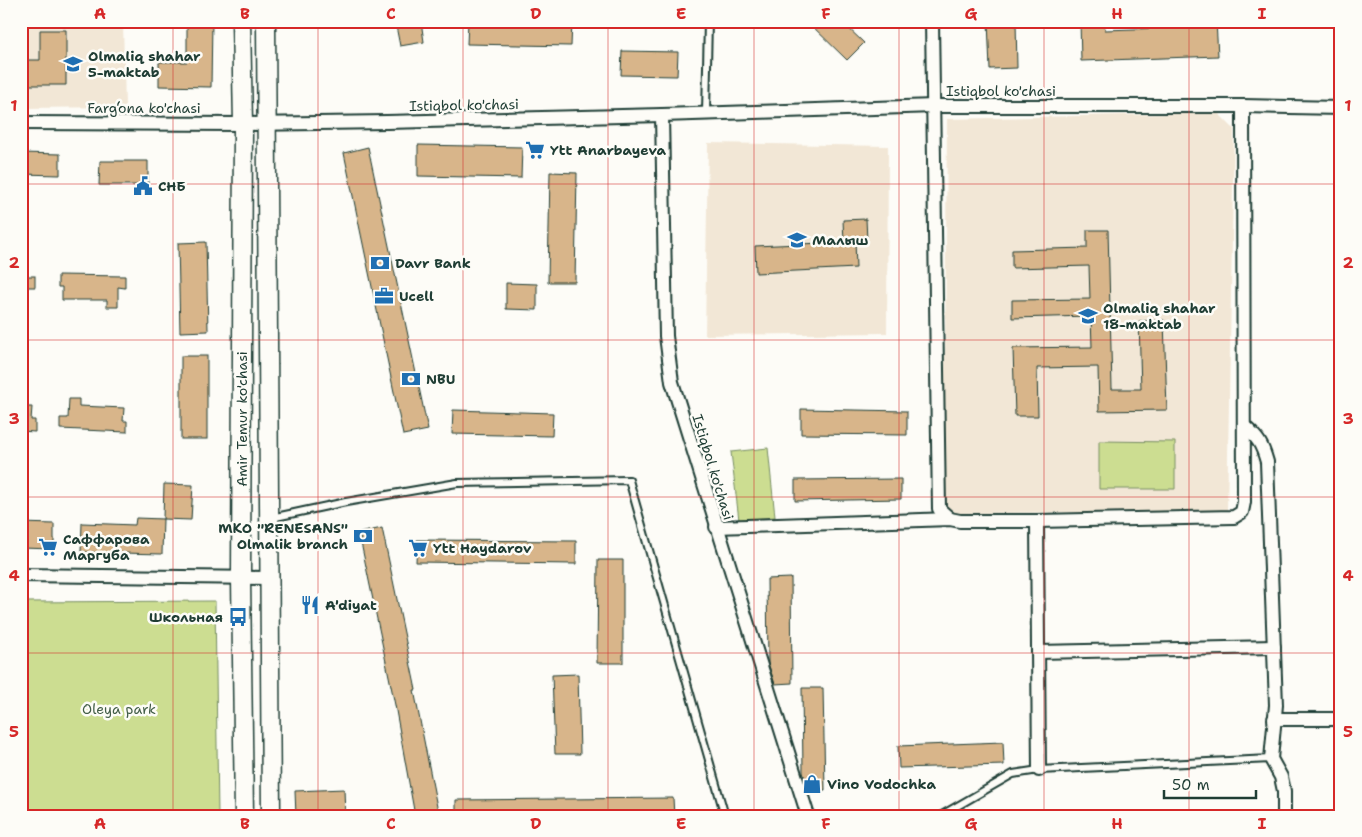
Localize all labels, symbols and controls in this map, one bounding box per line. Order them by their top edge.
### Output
text: A [94,3,106,24]
text: B [240,3,250,24]
text: C [386,3,396,24]
text: D [530,3,542,24]
text: E [676,3,686,24]
text: F [821,3,831,24]
text: G [965,3,978,24]
text: H [1111,3,1123,24]
text: I [1258,3,1267,24]
place label: Olmaliq shahar 5-maktab [88,47,201,81]
school or university icon: Olmaliq shahar 5-maktab [62,53,84,75]
street label: Istiqbol ko'chasi [946,82,1056,100]
text: 1 [10,95,18,116]
street label: Istiqbol ko'chasi [409,95,519,115]
text: 1 [1344,95,1352,116]
street label: Farg‘ona ko'chasi [87,99,201,117]
supermarket icon: Ytt Anarbayeva [524,139,546,161]
place label: Ytt Anarbayeva [550,141,666,159]
public building icon: СНБ [132,175,154,197]
place label: СНБ [158,177,186,195]
school or university icon: Малыш [786,229,808,251]
place label: Малыш [812,231,869,249]
text: 2 [8,252,20,273]
bank icon: Davr Bank [369,252,391,274]
text: 2 [1342,252,1354,273]
place label: Davr Bank [395,254,471,272]
office icon: Ucell [373,285,395,307]
place label: Ucell [399,287,434,305]
place label: Olmaliq shahar 18-maktab [1103,299,1216,333]
school or university icon: Olmaliq shahar 18-maktab [1077,305,1099,327]
street label: Amir Temur ko'chasi [233,351,251,487]
bank icon: NBU [400,368,422,390]
place label: NBU [426,370,455,388]
text: 3 [8,408,20,429]
text: 3 [1342,408,1354,429]
street label: Istiqbol ko'chasi [688,412,738,522]
place label: MKO "RENESANS" Olmalik branch [218,519,348,553]
bank icon: MKO "RENESANS" Olmalik branch [352,525,374,547]
place label: Саффарова Маргуба [63,530,150,564]
supermarket icon: Саффарова Маргуба [37,536,59,558]
supermarket icon: Ytt Haydarov [407,537,429,559]
place label: Ytt Haydarov [433,539,532,557]
text: 4 [8,565,20,586]
text: 4 [1342,565,1354,586]
restaurant icon: A'diyat [299,594,321,616]
place label: A'diyat [325,596,377,614]
bus stop icon: Школьная [227,606,249,628]
place label: Школьная [149,608,223,626]
park label: Oleya park [82,700,156,718]
text: 5 [9,721,19,742]
text: 5 [1343,721,1353,742]
scale bar [1164,767,1257,799]
shop icon: Vino Vodochka [801,773,823,795]
place label: Vino Vodochka [827,775,936,793]
text: 50 m [1172,775,1210,795]
text: A [94,813,106,834]
text: B [240,813,250,834]
text: C [386,813,396,834]
text: D [530,813,542,834]
text: E [676,813,686,834]
text: F [821,813,831,834]
text: G [965,813,978,834]
text: H [1111,813,1123,834]
text: I [1258,813,1267,834]

